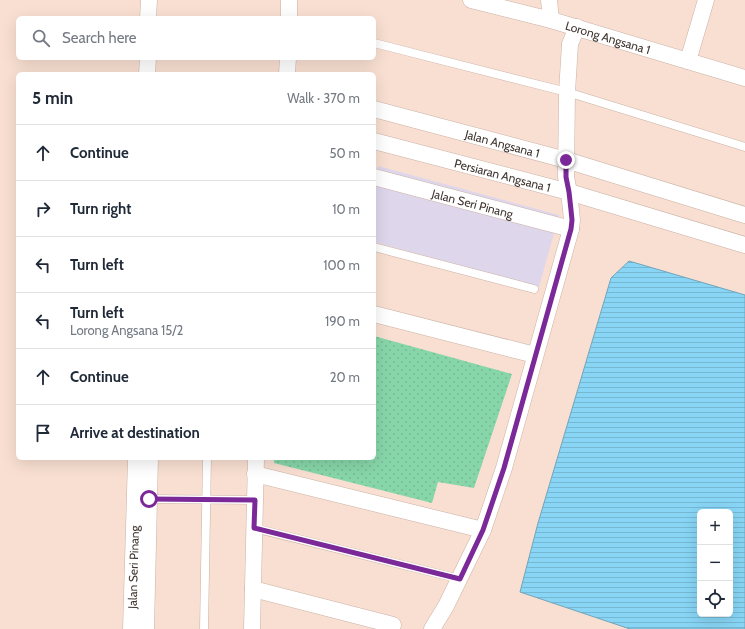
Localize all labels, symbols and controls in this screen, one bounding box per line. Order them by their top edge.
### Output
search box [16,16,376,60]
street label: Lorong Angsana 1 [564,17,652,57]
icon: search [30,27,52,49]
text: Search here [62,29,137,47]
text: 5 min [32,88,73,108]
text: Walk · 370 m [287,90,360,106]
street label: Jalan Angsana 1 [463,126,542,160]
icon: ahead [32,142,54,164]
text: Continue [70,144,129,162]
text: 50 m [330,145,360,161]
route end [557,151,575,169]
street label: Persiaran Angsana 1 [453,155,552,194]
street label: Jalan Seri Pinang [429,185,516,221]
icon: right [32,198,54,220]
text: Turn right [70,200,131,218]
text: 10 m [332,201,360,217]
icon: left [32,254,54,276]
text: Turn left [70,256,124,274]
text: 100 m [323,257,360,273]
text: Turn left [70,304,124,322]
icon: left [32,310,54,332]
text: 190 m [325,313,360,329]
text: Lorong Angsana 15/2 [70,322,183,338]
icon: ahead [32,366,54,388]
text: Continue [70,368,129,386]
text: 20 m [330,369,360,385]
icon: arrive [32,422,54,444]
text: Arrive at destination [70,424,200,442]
route start [140,490,158,508]
map controls [697,509,733,617]
button: + [697,509,733,545]
street label: Jalan Seri Pinang [124,524,142,610]
button: − [697,545,733,581]
button: locate [697,581,733,617]

